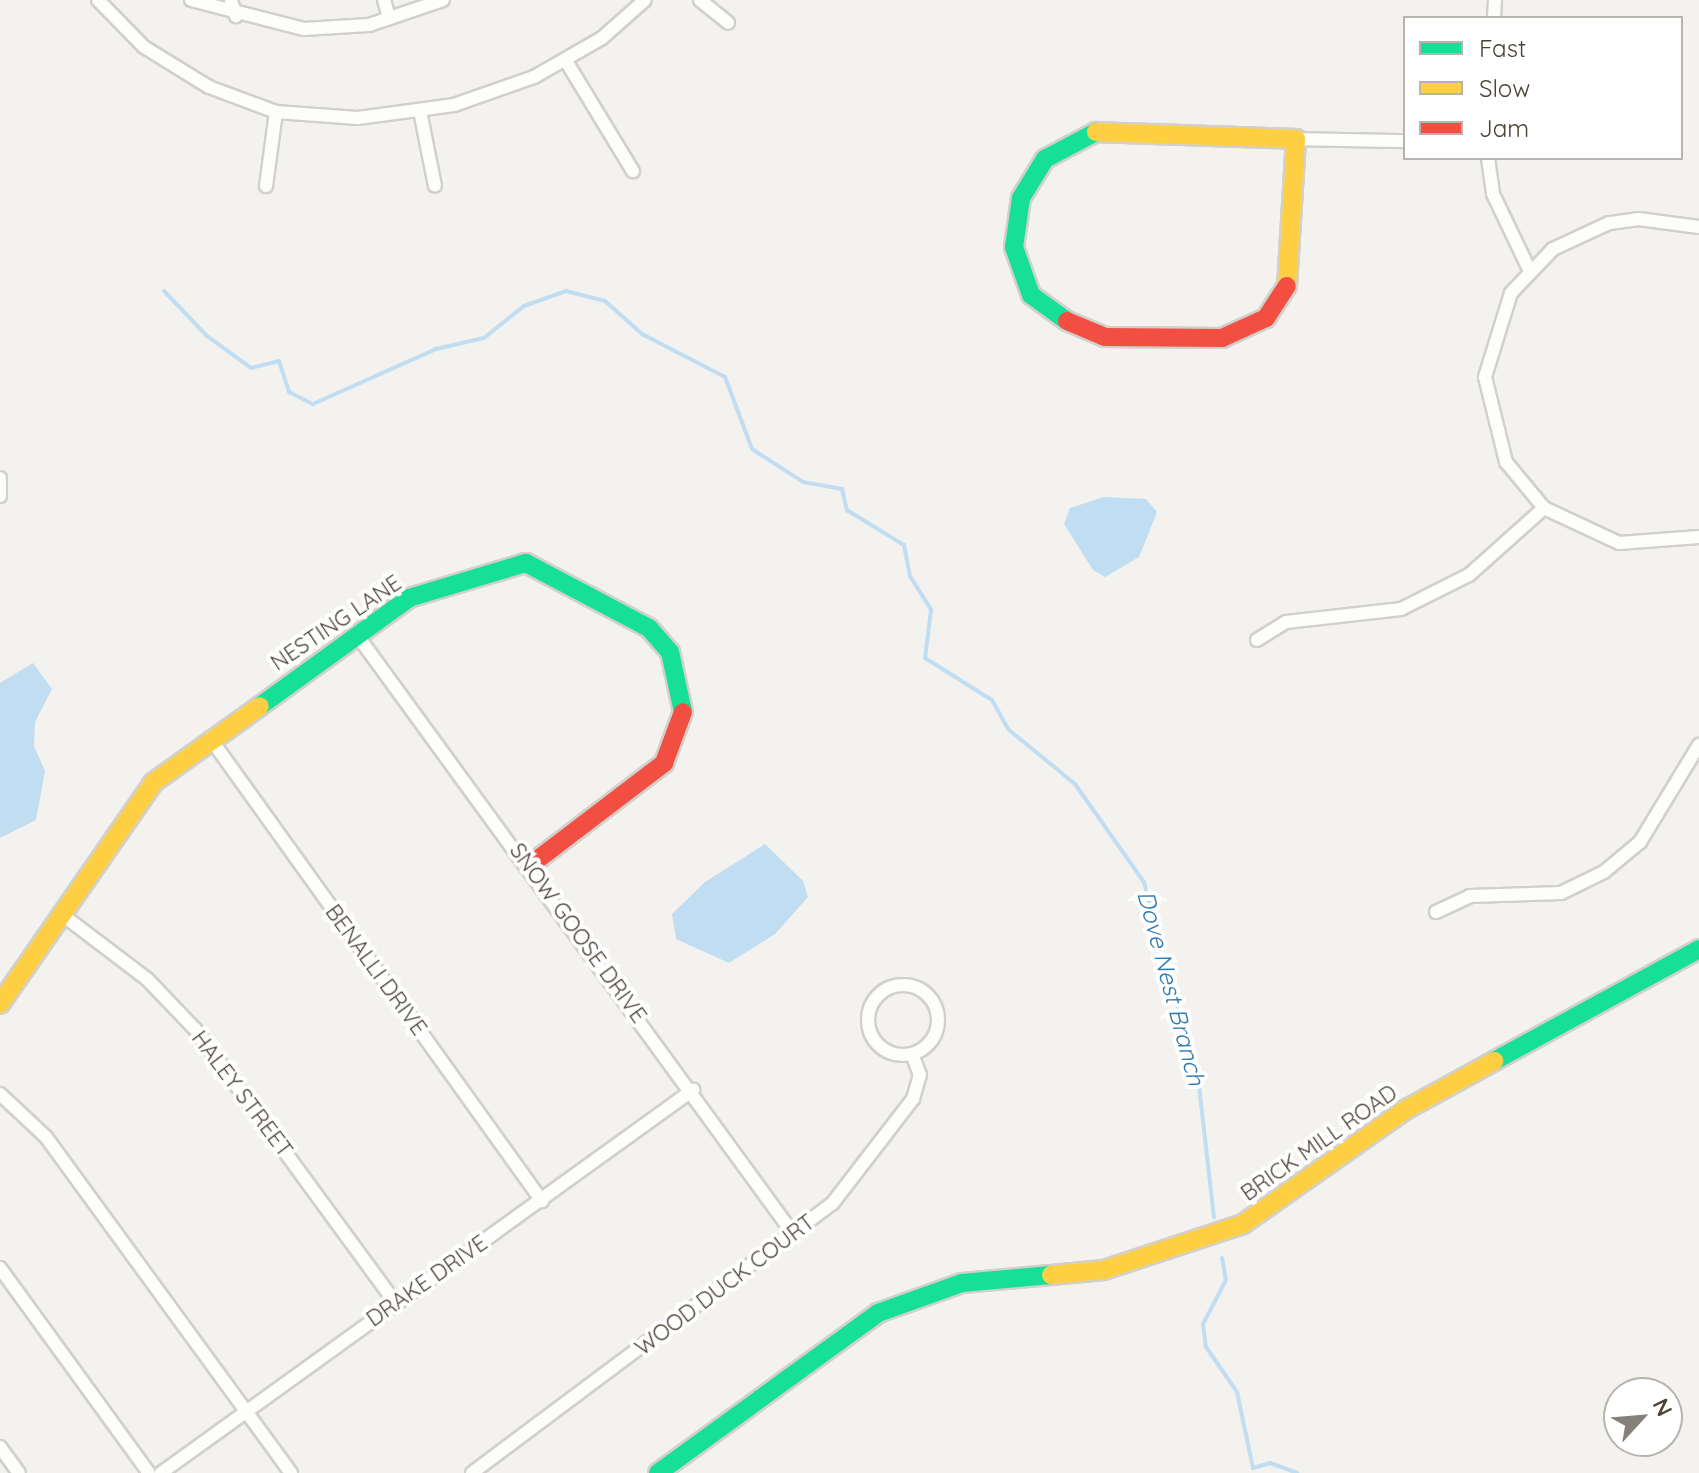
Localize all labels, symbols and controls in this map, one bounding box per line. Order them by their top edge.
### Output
legend [1403,16,1683,160]
text: Fast [1479,33,1526,63]
text: Slow [1479,73,1530,103]
text: Jam [1479,113,1529,143]
street label: NESTING LANE [266,570,406,676]
street label: SNOW GOOSE DRIVE [504,838,652,1028]
water label: Dove Nest Branch [1131,887,1211,1089]
street label: BENALLI DRIVE [320,899,432,1041]
street label: HALEY STREET [186,1026,298,1162]
street label: BRICK MILL ROAD [1236,1079,1402,1207]
street label: WOOD DUCK COURT [630,1209,820,1361]
street label: DRAKE DRIVE [362,1230,492,1332]
north arrow [1603,1377,1683,1457]
text: N [1647,1394,1679,1421]

